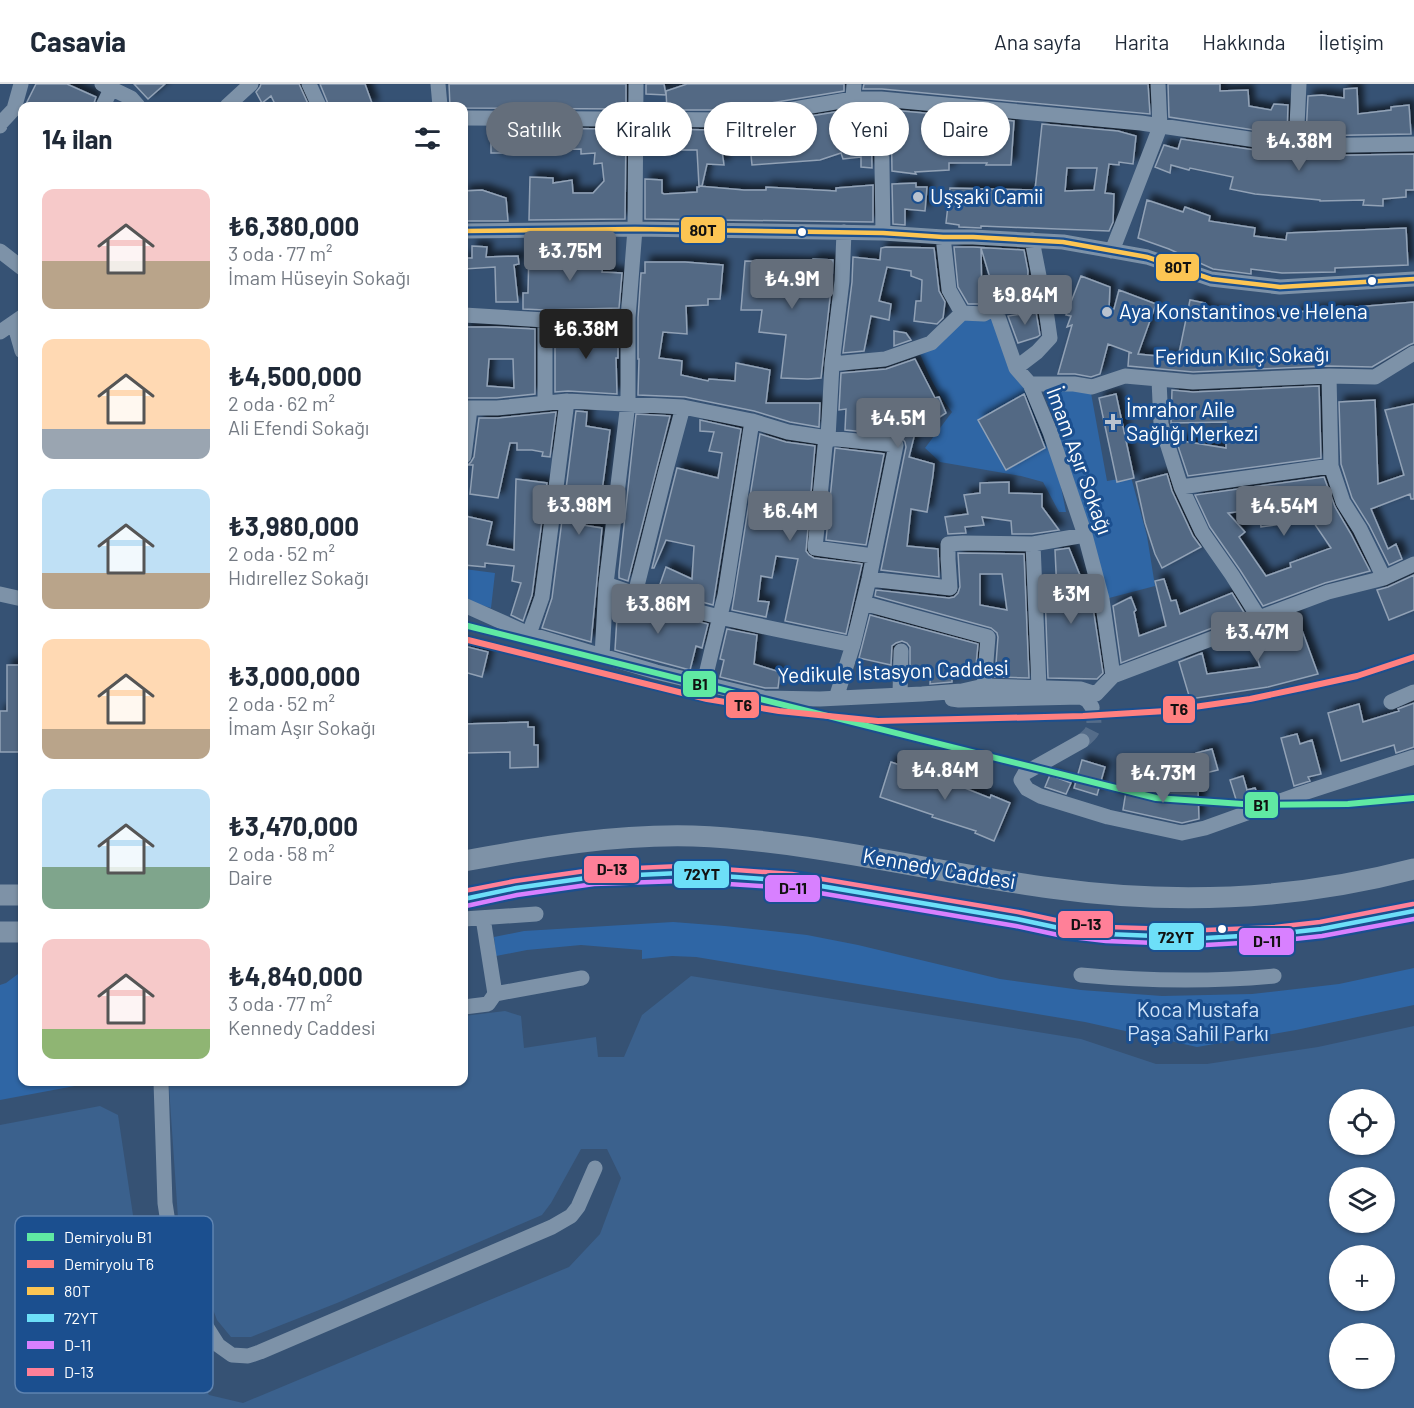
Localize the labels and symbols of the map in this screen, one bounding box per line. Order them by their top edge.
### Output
pin: ₺4.38M [1250,121,1348,172]
place label: Uşşaki Camii [930,183,1043,208]
marker: Uşşaki Camii [911,190,925,204]
line badge: 80T [680,216,726,244]
text: 80T [689,220,717,239]
unlabelled marker [796,226,808,238]
pin: ₺3.75M [521,231,619,282]
line badge: 80T [1155,253,1200,282]
text: 80T [1164,257,1192,276]
pin: ₺4.9M [750,259,834,310]
pin: ₺9.84M [976,275,1074,326]
unlabelled marker [1366,275,1378,287]
place label: Aya Konstantinos ve Helena [1119,298,1368,323]
marker: Aya Konstantinos ve Helena [1100,305,1114,319]
pin: ₺6.38M [537,309,635,360]
street label: Feridun Kılıç Sokağı [1154,340,1330,369]
street label: İmam Aşır Sokağı [1042,383,1119,537]
place label: İmrahor Aile Sağlığı Merkezi [1126,396,1258,445]
pin: ₺4.5M [856,398,940,449]
marker: İmrahor Aile Sağlığı Merkezi [1104,413,1122,431]
pin: ₺3.98M [530,485,628,536]
pin: ₺4.54M [1235,486,1333,537]
pin: ₺6.4M [748,491,832,542]
pin: ₺3M [1042,574,1100,625]
pin: ₺3.86M [609,584,707,635]
pin: ₺3.47M [1208,612,1306,663]
street label: Yedikule İstasyon Caddesi [777,654,1009,687]
line badge: B1 [682,670,717,698]
text: B1 [692,674,708,693]
line badge: T6 [725,691,760,719]
text: T6 [734,695,752,714]
line badge: T6 [1162,695,1196,724]
text: T6 [1170,699,1188,718]
pin: ₺4.84M [896,750,994,801]
pin: ₺4.73M [1114,753,1212,804]
line badge: B1 [1244,791,1279,819]
text: B1 [1253,795,1269,814]
street label: Kennedy Caddesi [861,842,1018,893]
line badge: D-13 [583,855,640,884]
text: D-13 [597,859,627,878]
line badge: 72YT [673,860,730,889]
text: 72YT [684,864,720,883]
line badge: D-11 [764,874,821,903]
text: D-11 [779,878,807,897]
line badge: D-13 [1057,910,1114,939]
text: D-13 [1071,914,1101,933]
line badge: 72YT [1148,922,1205,951]
unlabelled marker [1216,923,1228,935]
text: 72YT [1158,927,1194,946]
line badge: D-11 [1238,927,1295,956]
text: D-11 [1253,931,1281,950]
park label: Koca Mustafa Paşa Sahil Parkı [1127,996,1269,1045]
legend [15,1216,213,1393]
text: Demiryolu B1 [64,1227,152,1246]
text: Demiryolu T6 [64,1254,154,1273]
text: 80T [64,1281,90,1300]
text: 72YT [64,1308,98,1327]
text: D-11 [64,1335,91,1354]
text: D-13 [64,1362,94,1381]

